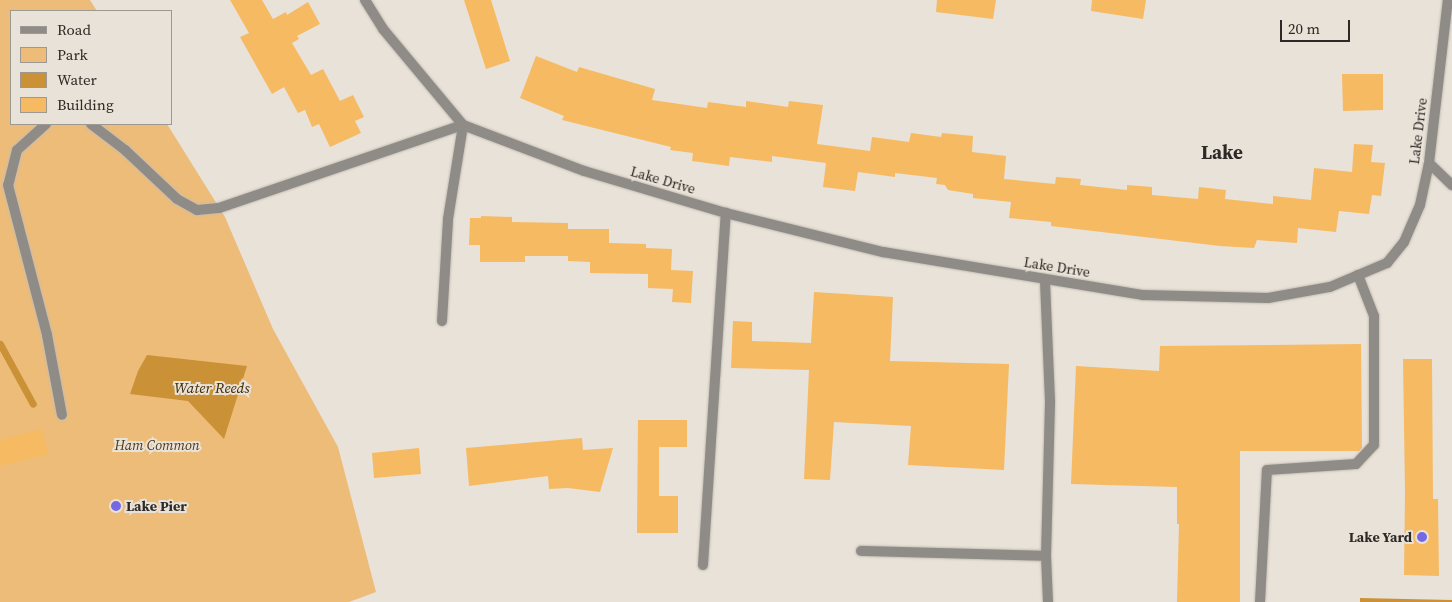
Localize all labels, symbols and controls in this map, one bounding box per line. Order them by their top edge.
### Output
legend [10,10,172,125]
scale bar [1282,10,1352,42]
text: 20 m [1288,18,1320,39]
text: Road [57,19,91,40]
text: Park [57,44,88,65]
text: Water [57,69,97,90]
text: Building [57,94,114,115]
street label: Lake Drive [1406,97,1430,165]
district label: Lake [1201,142,1243,164]
street label: Lake Drive [628,163,698,197]
street label: Lake Drive [1023,253,1091,281]
water label: Water Reeds [174,379,250,397]
park label: Ham Common [114,437,200,453]
place label: Lake Pier [126,498,187,514]
marker: Lake Pier [110,500,122,512]
place label: Lake Yard [1348,529,1412,545]
marker: Lake Yard [1416,531,1428,543]

